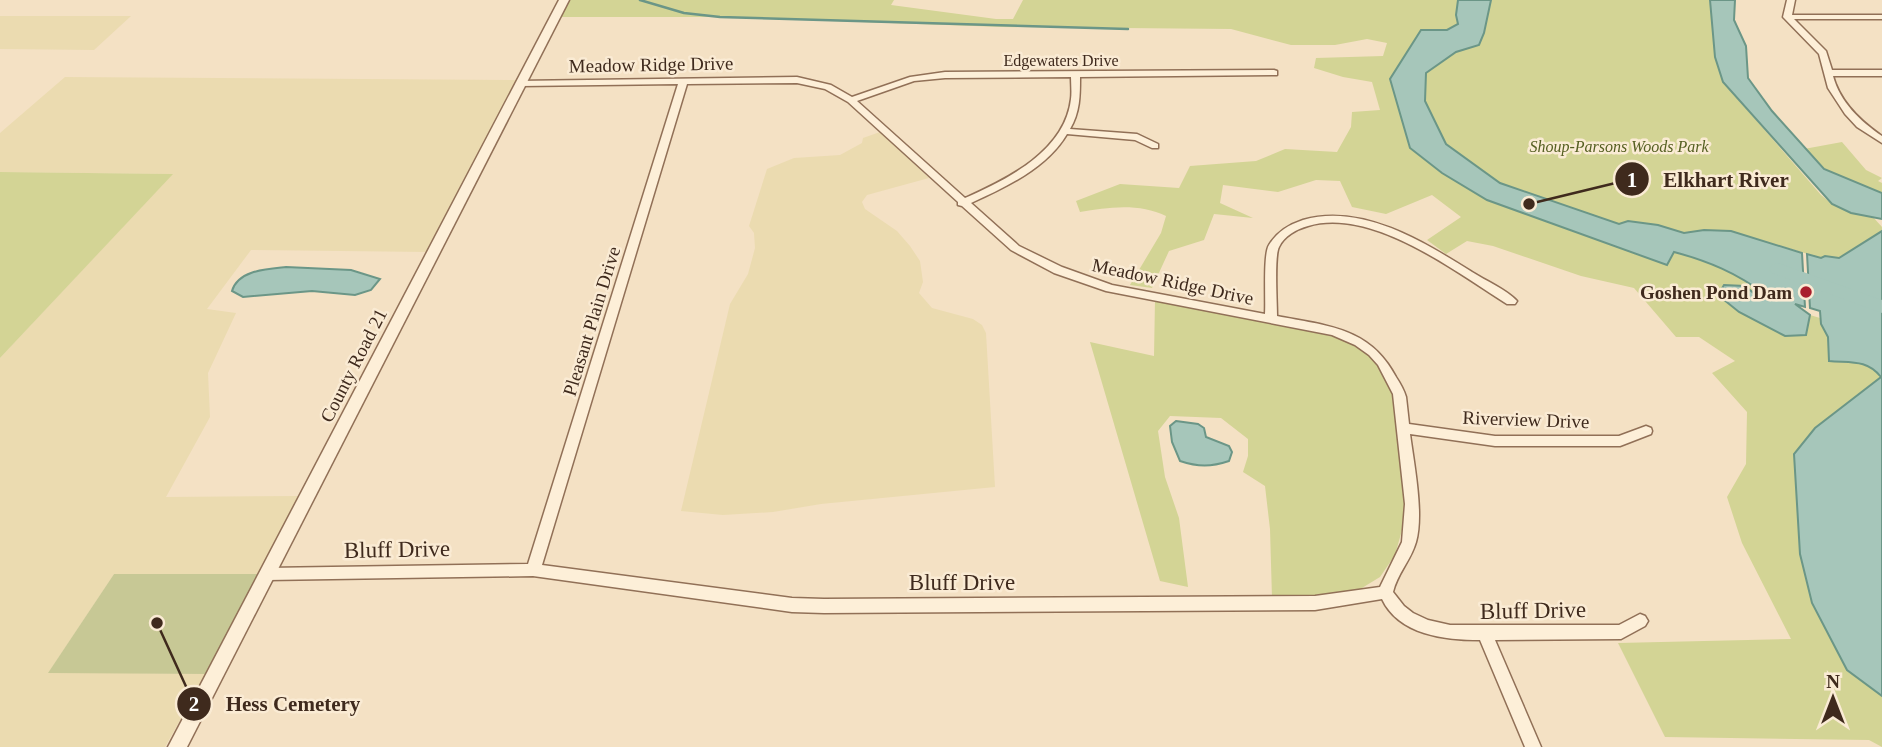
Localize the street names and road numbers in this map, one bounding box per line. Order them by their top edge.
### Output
street label: Edgewaters Drive [1003,52,1119,70]
street label: Meadow Ridge Drive [569,53,733,76]
street label: Pleasant Plain Drive [559,244,624,398]
street label: Meadow Ridge Drive [1090,254,1256,309]
street label: County Road 21 [316,305,391,425]
street label: Riverview Drive [1462,407,1590,432]
street label: Bluff Drive [344,536,450,563]
street label: Bluff Drive [909,570,1015,595]
street label: Bluff Drive [1480,597,1586,624]

